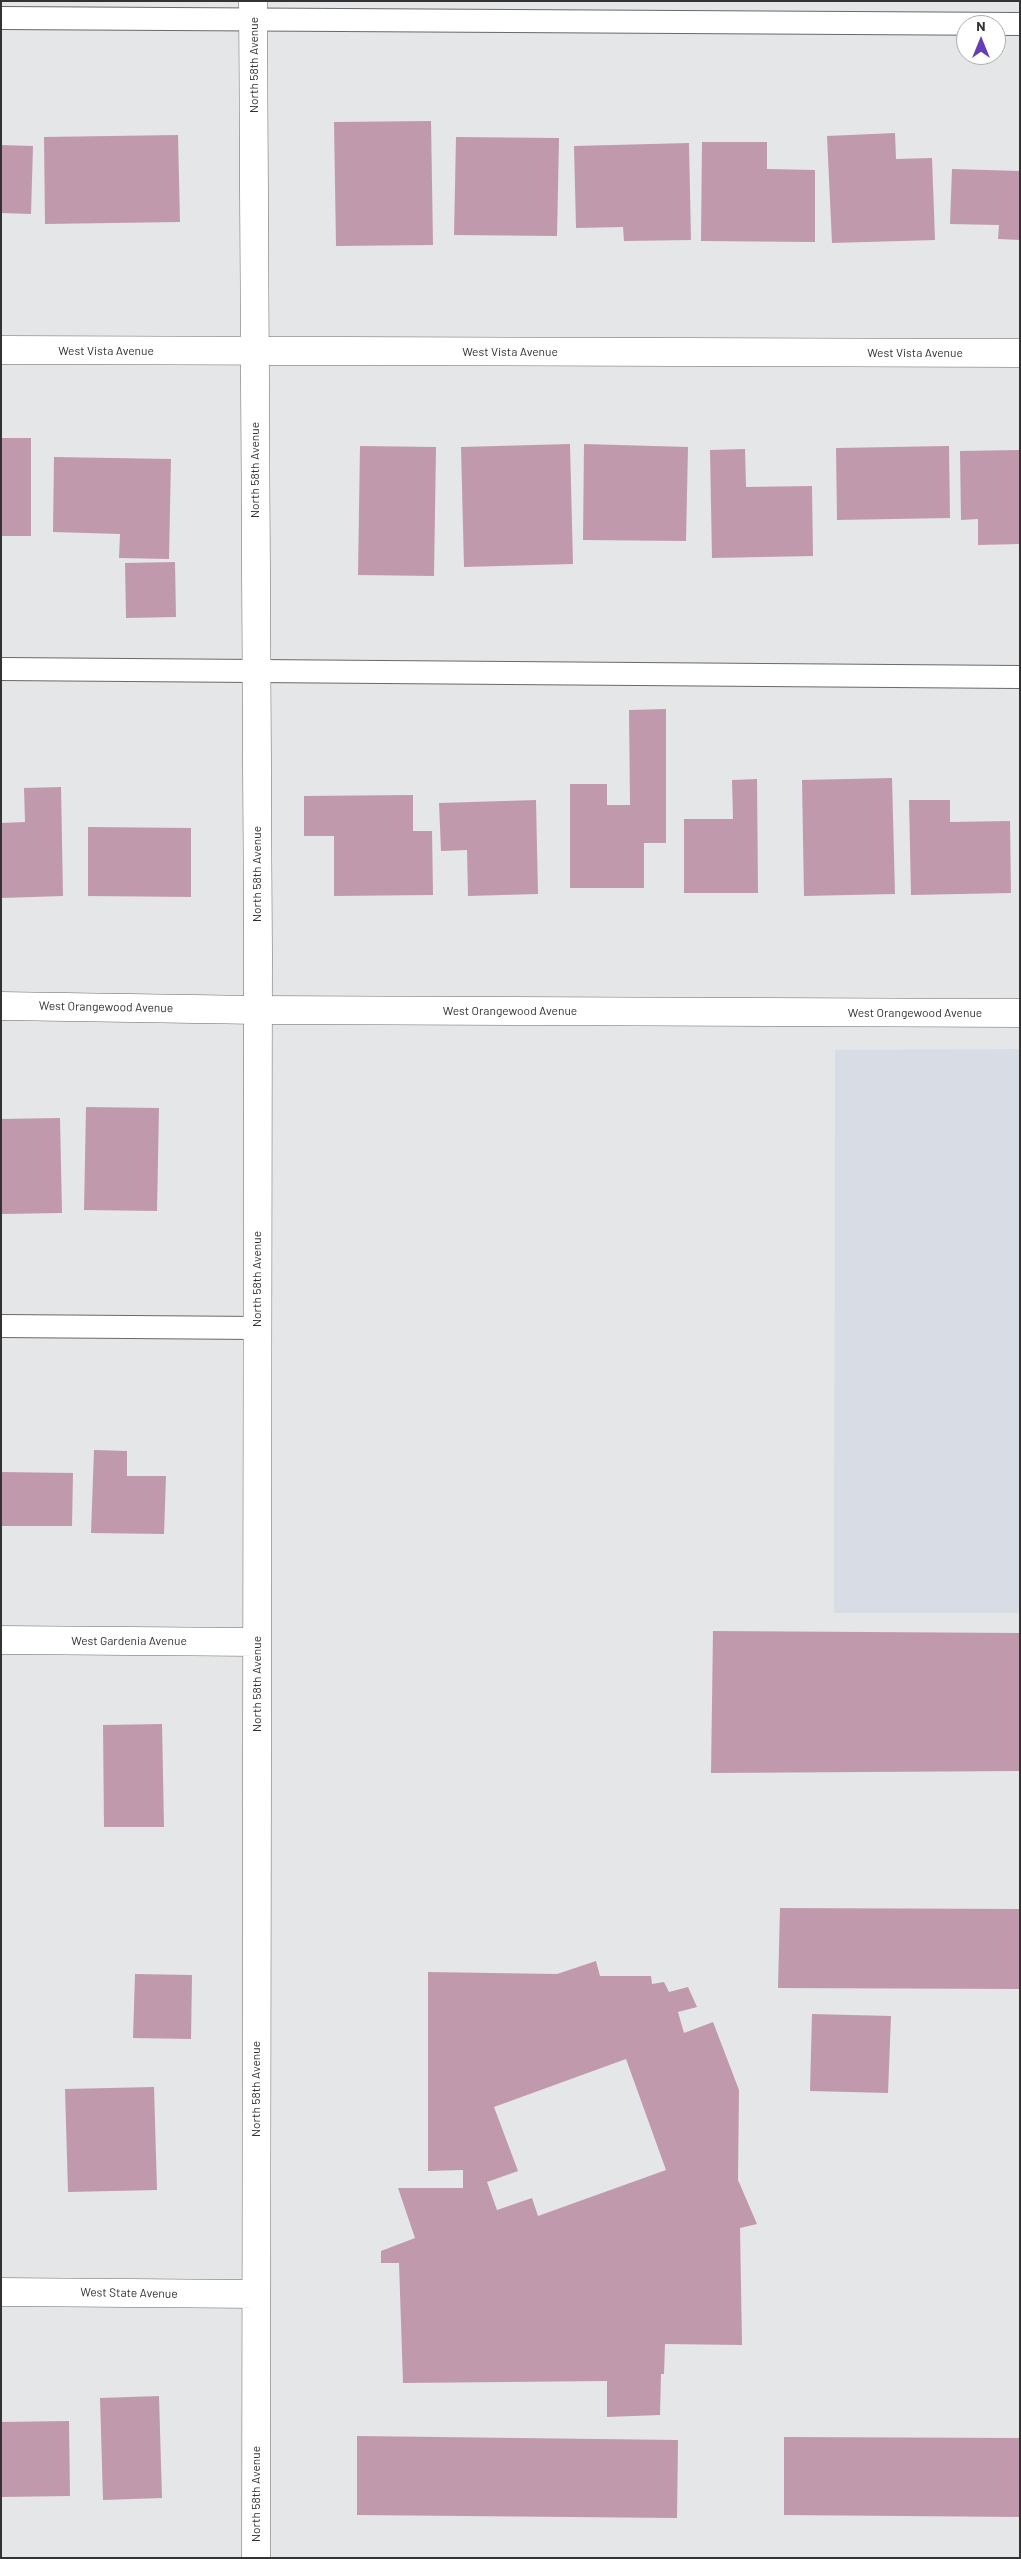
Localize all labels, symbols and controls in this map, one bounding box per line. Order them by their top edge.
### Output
north arrow [956,15,1006,65]
street label: North 58th Avenue [247,17,261,113]
text: N [976,17,986,34]
street label: West Vista Avenue [58,344,154,358]
street label: West Vista Avenue [462,345,558,359]
street label: West Vista Avenue [867,346,963,360]
street label: North 58th Avenue [248,422,262,518]
street label: North 58th Avenue [250,826,264,922]
street label: West Orangewood Avenue [39,999,173,1015]
street label: West Orangewood Avenue [443,1004,577,1018]
street label: West Orangewood Avenue [848,1006,982,1020]
street label: North 58th Avenue [250,1231,264,1327]
street label: West Gardenia Avenue [71,1634,187,1648]
street label: North 58th Avenue [250,1636,264,1732]
street label: North 58th Avenue [249,2041,263,2137]
street label: West State Avenue [80,2285,178,2301]
street label: North 58th Avenue [249,2446,263,2542]

